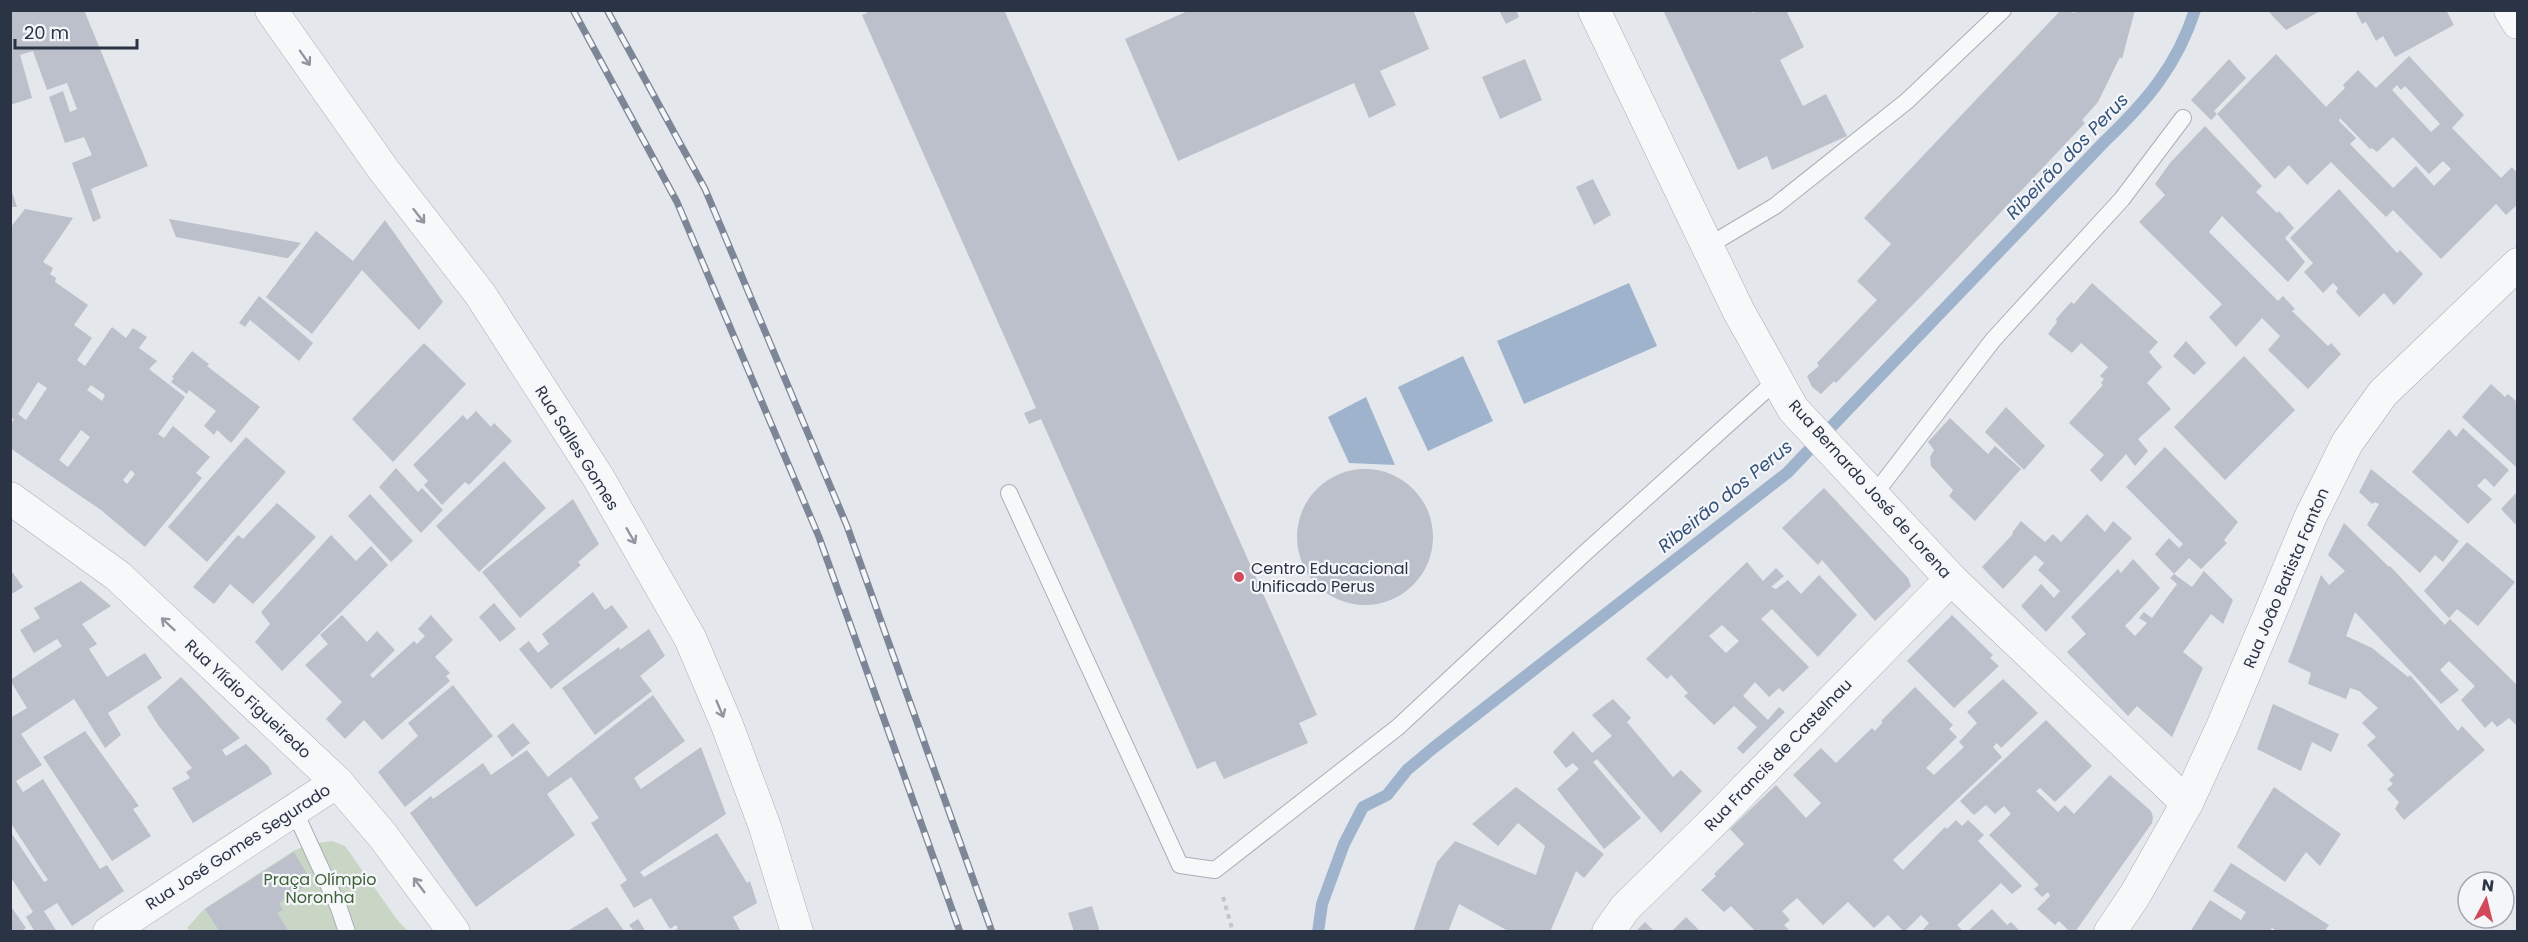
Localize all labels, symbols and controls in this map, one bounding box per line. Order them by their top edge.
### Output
scale bar [15,12,136,50]
text: 20 m [24,20,69,45]
one-way arrow [299,50,311,66]
water label: Ribeirão dos Perus [2000,87,2134,225]
one-way arrow [413,208,426,224]
street label: Rua Salles Gomes [529,381,625,515]
street label: Rua Bernardo José de Lorena [1783,395,1957,583]
water label: Ribeirão dos Perus [1652,434,1798,558]
street label: Rua João Batista Fanton [2237,484,2335,672]
one-way arrow [626,527,638,544]
place label: Centro Educacional Unificado Perus [1251,557,1409,598]
marker: Centro Educacional Unificado Perus [1232,570,1246,584]
one-way arrow [161,617,176,631]
street label: Rua Ylídio Figueiredo [180,634,316,764]
street label: Rua Francis de Castelnau [1699,674,1857,836]
one-way arrow [715,699,726,718]
street label: Rua José Gomes Segurado [141,778,335,916]
park label: Praça Olímpio Noronha [264,868,376,909]
north arrow [2456,870,2516,930]
text: N [2480,873,2495,898]
one-way arrow [413,877,425,893]

